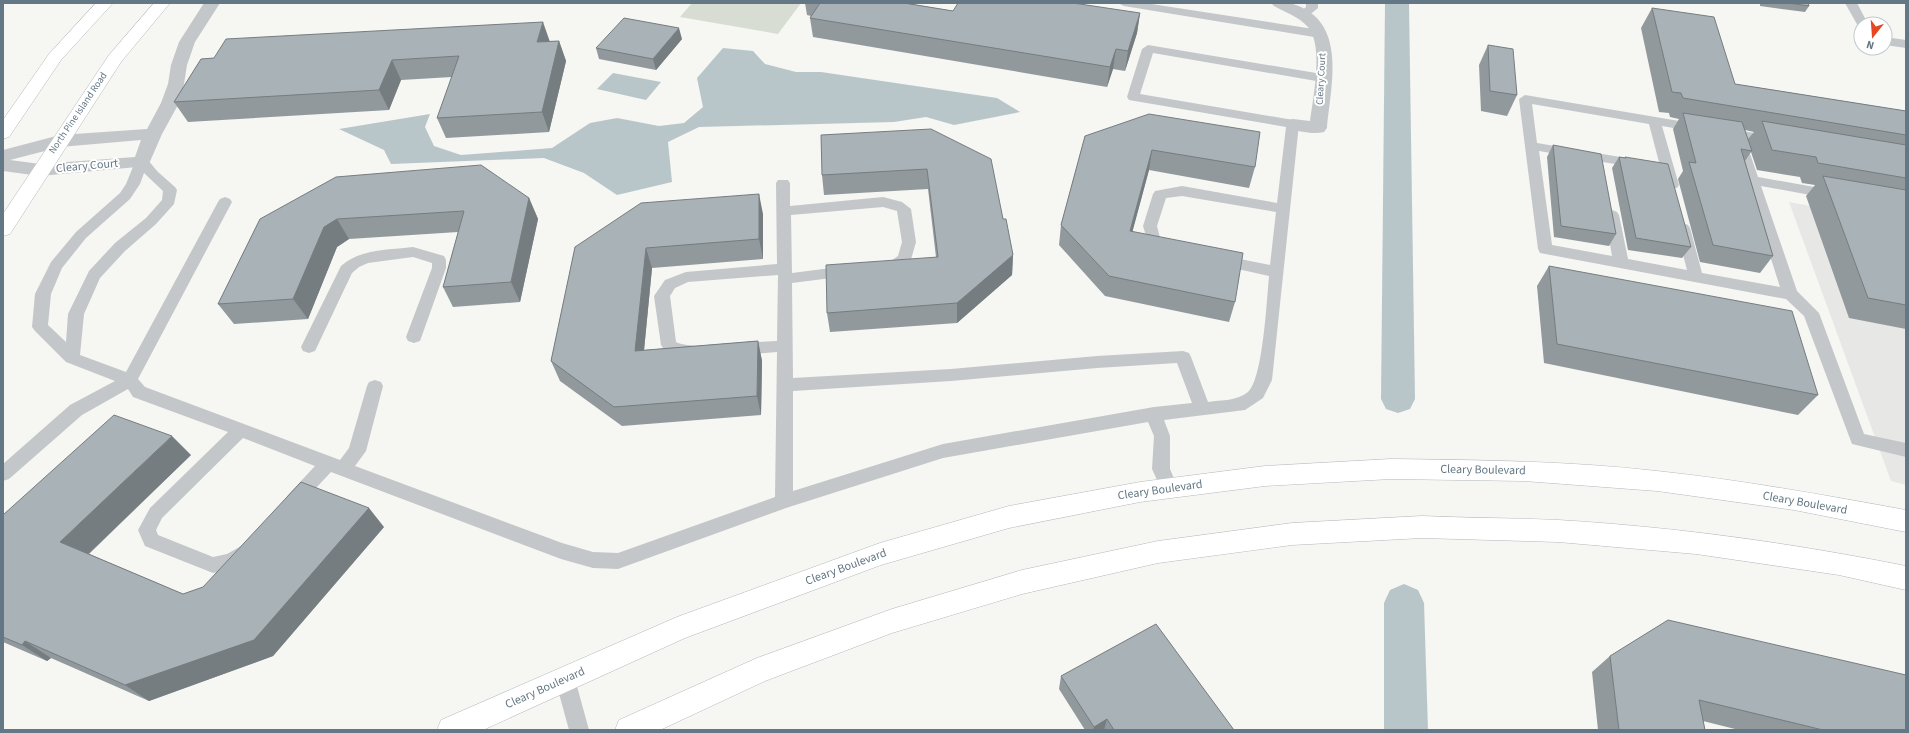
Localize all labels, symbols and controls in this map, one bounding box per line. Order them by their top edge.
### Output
north arrow [1853,16,1893,56]
text: N [1865,37,1876,53]
street label: Cleary Court [1313,52,1329,105]
street label: North Pine Island Road [45,69,111,157]
street label: Cleary Court [55,155,119,177]
street label: Cleary Boulevard [1440,461,1526,479]
street label: Cleary Boulevard [1116,476,1204,504]
street label: Cleary Boulevard [1761,487,1849,519]
street label: Cleary Boulevard [803,544,889,590]
street label: Cleary Boulevard [502,663,588,713]

